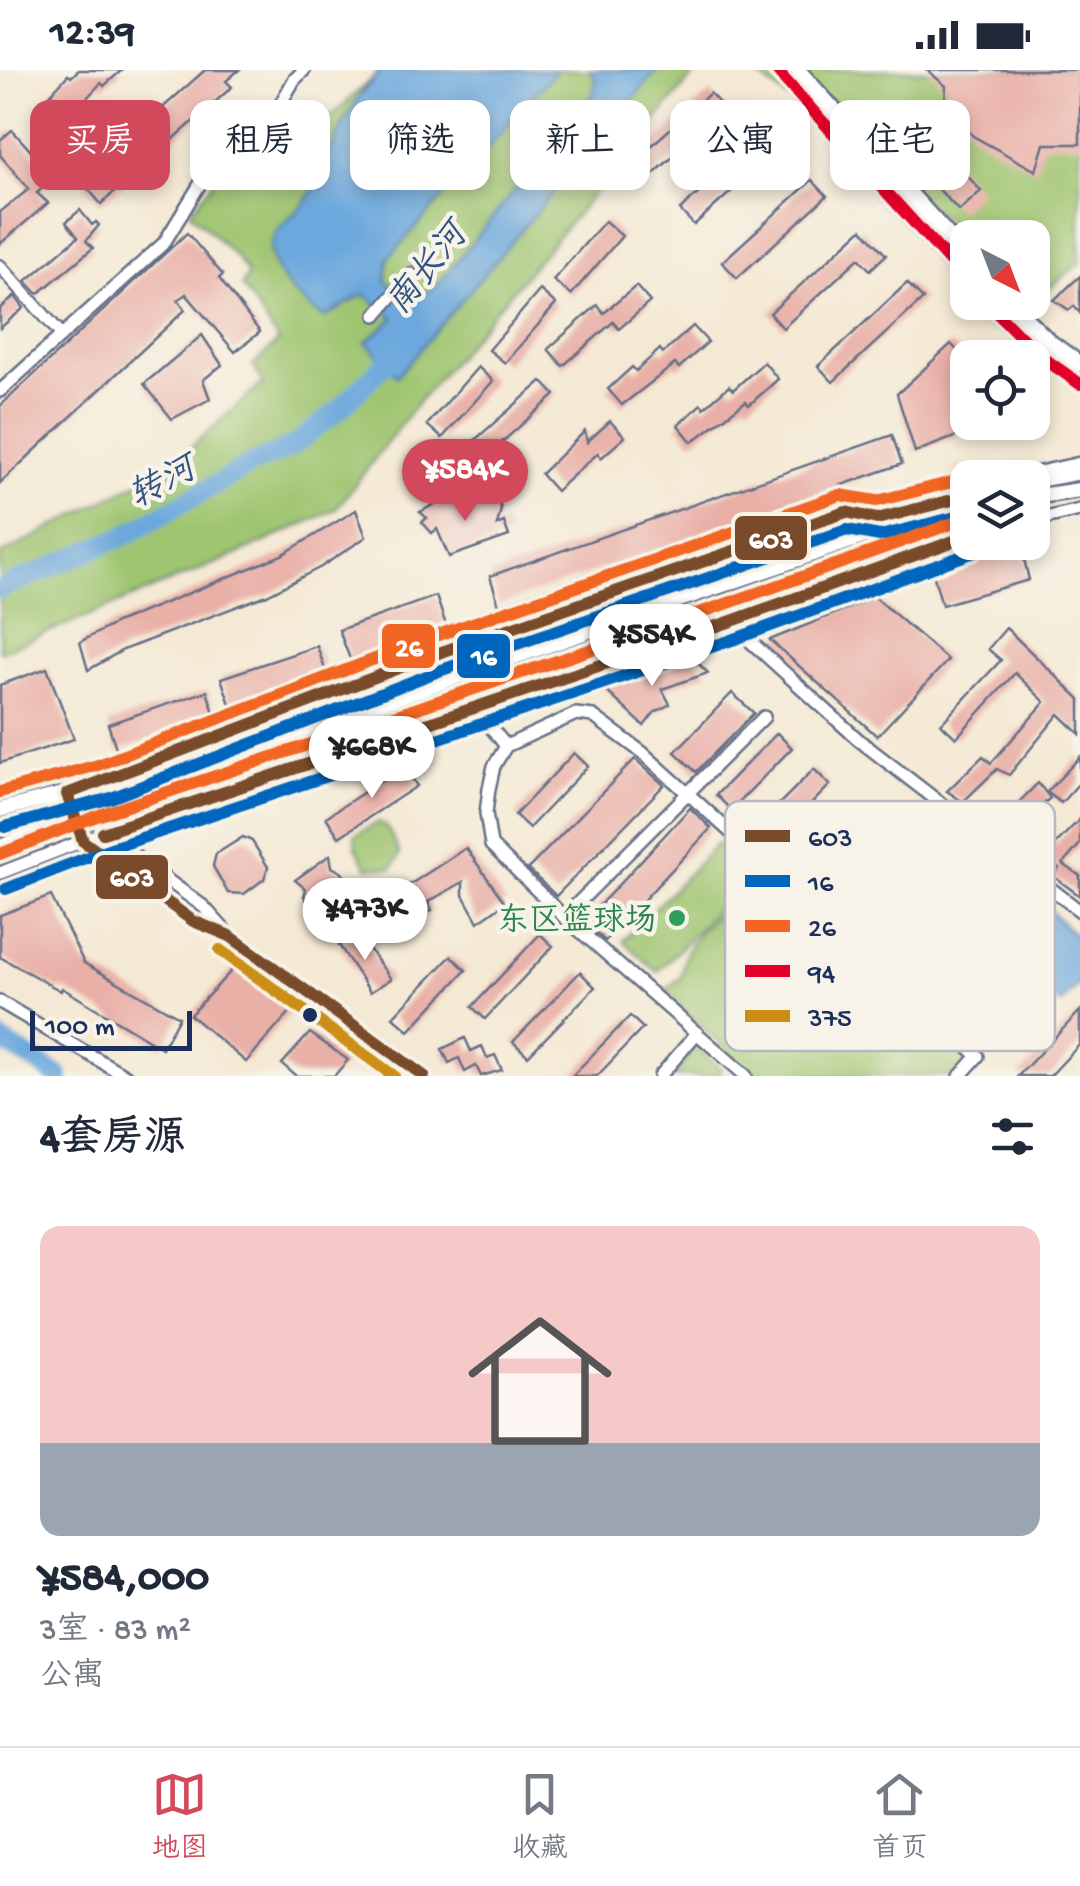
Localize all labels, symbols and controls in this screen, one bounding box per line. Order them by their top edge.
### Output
text: 12:39 [50,13,135,57]
chip: 买房 [30,100,170,190]
chip: 租房 [190,100,330,190]
chip: 筛选 [350,100,490,190]
chip: 新上 [510,100,650,190]
chip: 公寓 [670,100,810,190]
chip: 住宅 [830,100,970,190]
water label: 南长河 [379,212,481,324]
north arrow [950,220,1050,320]
map controls [950,220,1050,560]
button: locate [950,340,1050,440]
pin: ¥584K [395,439,535,524]
water label: 转河 [122,446,209,519]
text: ¥584K [424,452,506,490]
button: layers [950,460,1050,560]
line badge: 603 [733,514,809,562]
text: 603 [749,526,793,559]
pin: ¥554K [582,604,722,689]
text: ¥554K [611,617,693,655]
line badge: 26 [380,622,437,670]
line badge: 16 [455,632,512,680]
text: 26 [395,634,424,667]
text: 16 [470,643,498,676]
pin: ¥668K [302,716,442,801]
text: ¥668K [331,729,413,767]
legend [725,801,1055,1051]
text: 603 [808,824,853,857]
line badge: 603 [94,853,170,901]
text: 603 [110,864,154,897]
text: 16 [807,869,834,902]
pin: ¥473K [295,878,435,963]
text: ¥473K [325,891,405,929]
place label: 东区篮球场 [497,902,657,942]
marker: 东区篮球场 [666,907,688,929]
text: 26 [808,914,837,947]
text: 94 [807,959,835,992]
text: 375 [807,1004,852,1037]
unlabelled marker [300,1005,320,1025]
scale bar [30,1006,192,1050]
text: 100 m [45,1012,115,1045]
icon: filters [985,1109,1040,1164]
text: 4套房源 [40,1117,186,1166]
icon: home [450,1291,630,1471]
text: ¥584,000 [40,1556,209,1605]
text: 3室 · 83 m² [40,1613,191,1651]
text: 公寓 [40,1659,104,1697]
tab: 地图 [152,1767,208,1867]
tab: 收藏 [512,1767,568,1867]
tab: 首页 [872,1767,928,1867]

